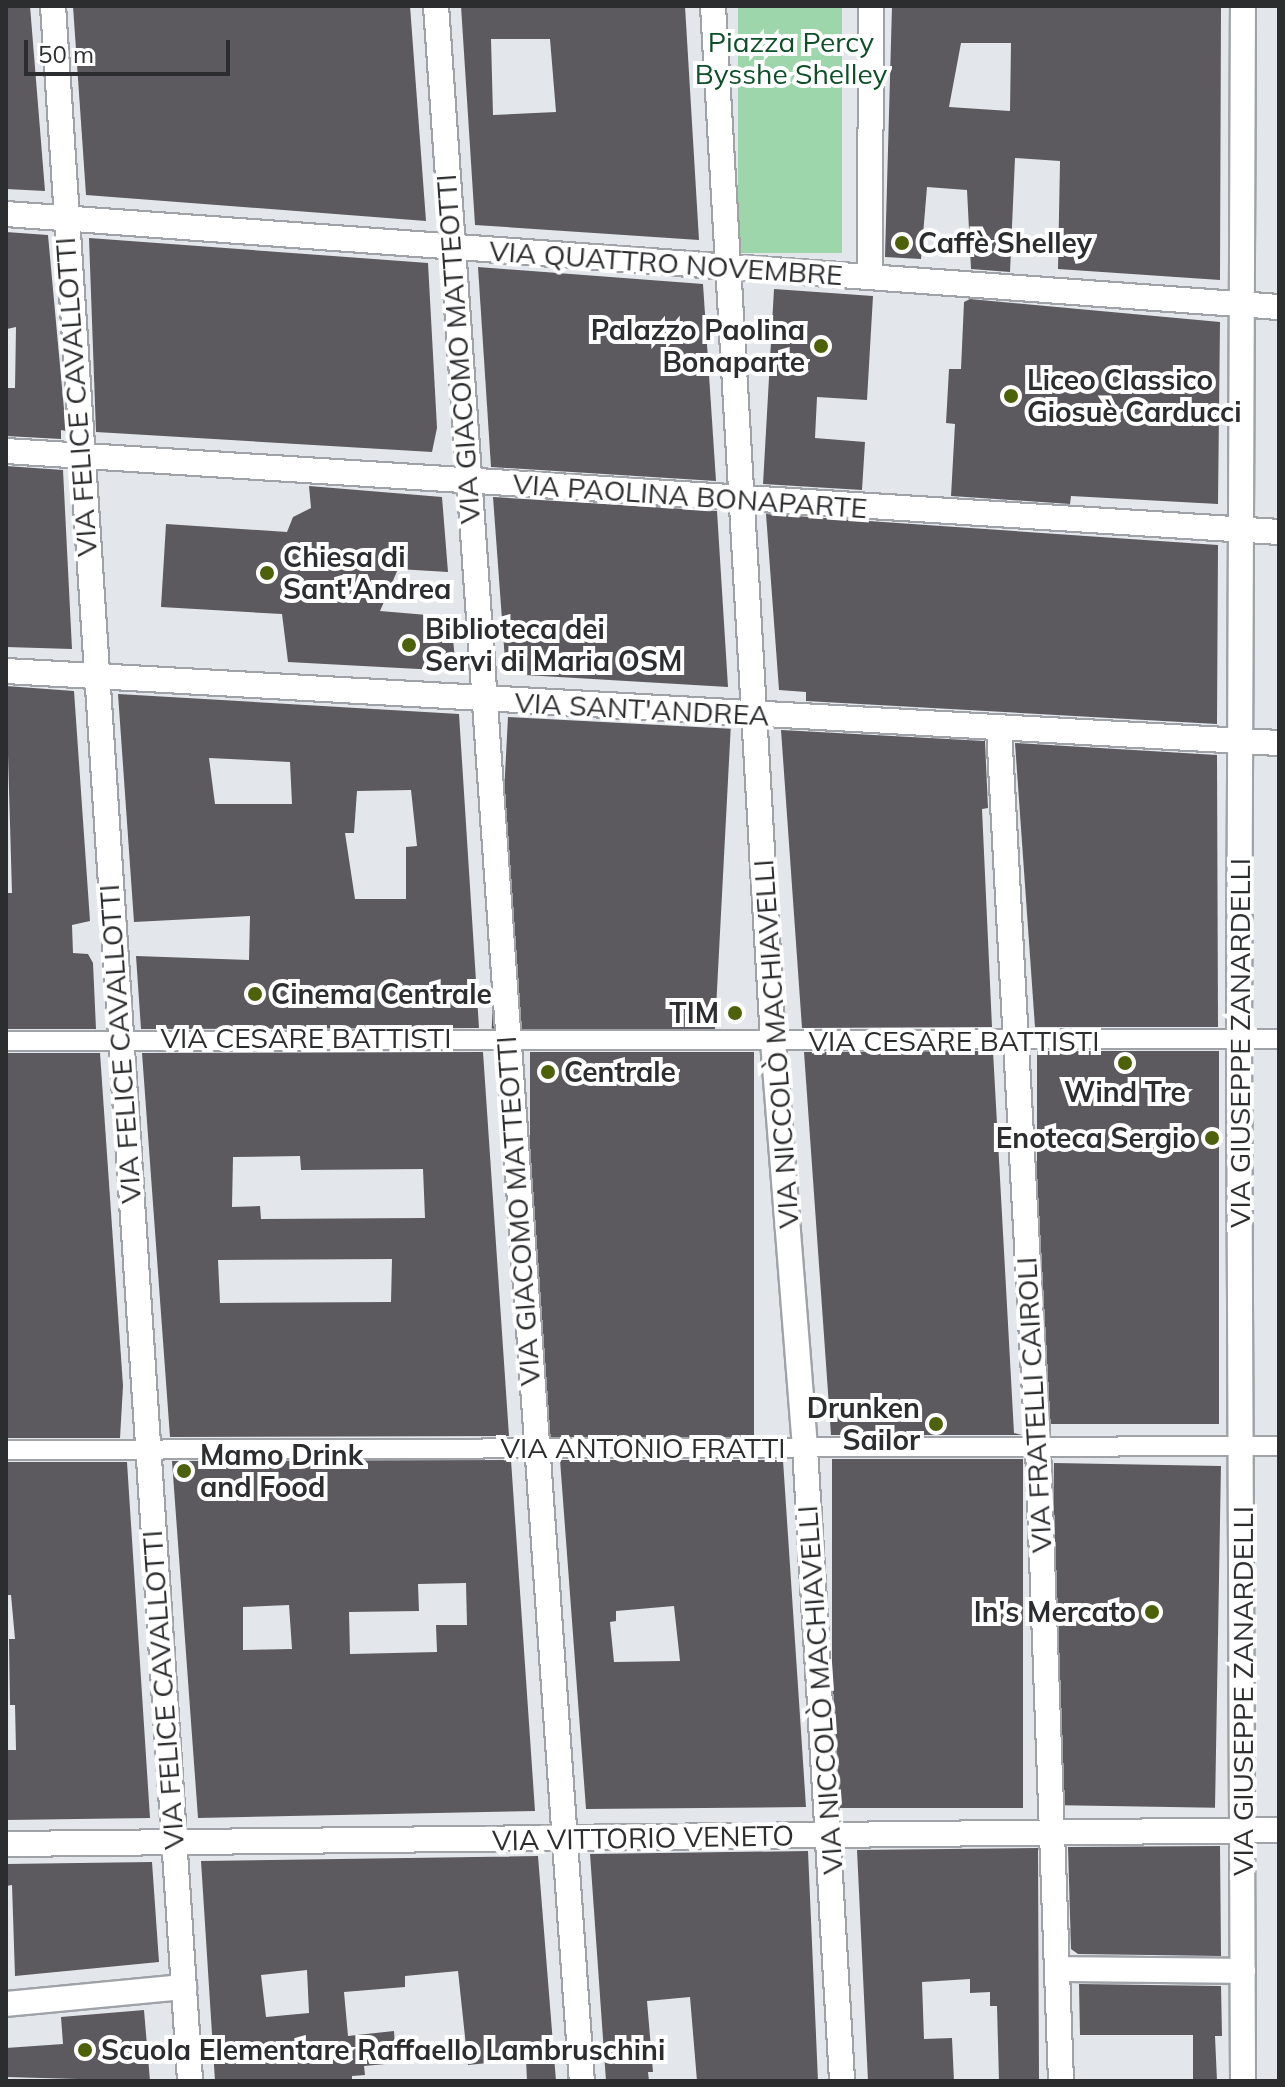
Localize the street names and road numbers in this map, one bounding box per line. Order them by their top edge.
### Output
street label: VIA GIACOMO MATTEOTTI [429,173,487,525]
street label: VIA QUATTRO NOVEMBRE [488,234,844,292]
street label: VIA FELICE CAVALLOTTI [48,236,104,558]
street label: VIA PAOLINA BONAPARTE [512,467,868,525]
street label: VIA SANT'ANDREA [514,686,770,732]
street label: VIA NICCOLÒ MACHIAVELLI [746,858,806,1230]
street label: VIA GIUSEPPE ZANARDELLI [1223,858,1257,1228]
street label: VIA FELICE CAVALLOTTI [92,883,148,1205]
street label: VIA CESARE BATTISTI [161,1021,451,1055]
street label: VIA CESARE BATTISTI [809,1024,1099,1058]
street label: VIA GIACOMO MATTEOTTI [489,1035,547,1387]
street label: VIA FRATELLI CAIROLI [1009,1256,1059,1554]
street label: VIA ANTONIO FRATTI [500,1431,786,1465]
street label: VIA NICCOLÒ MACHIAVELLI [790,1504,850,1876]
street label: VIA GIUSEPPE ZANARDELLI [1226,1506,1260,1876]
street label: VIA FELICE CAVALLOTTI [135,1529,191,1851]
street label: VIA VITTORIO VENETO [492,1819,794,1857]

